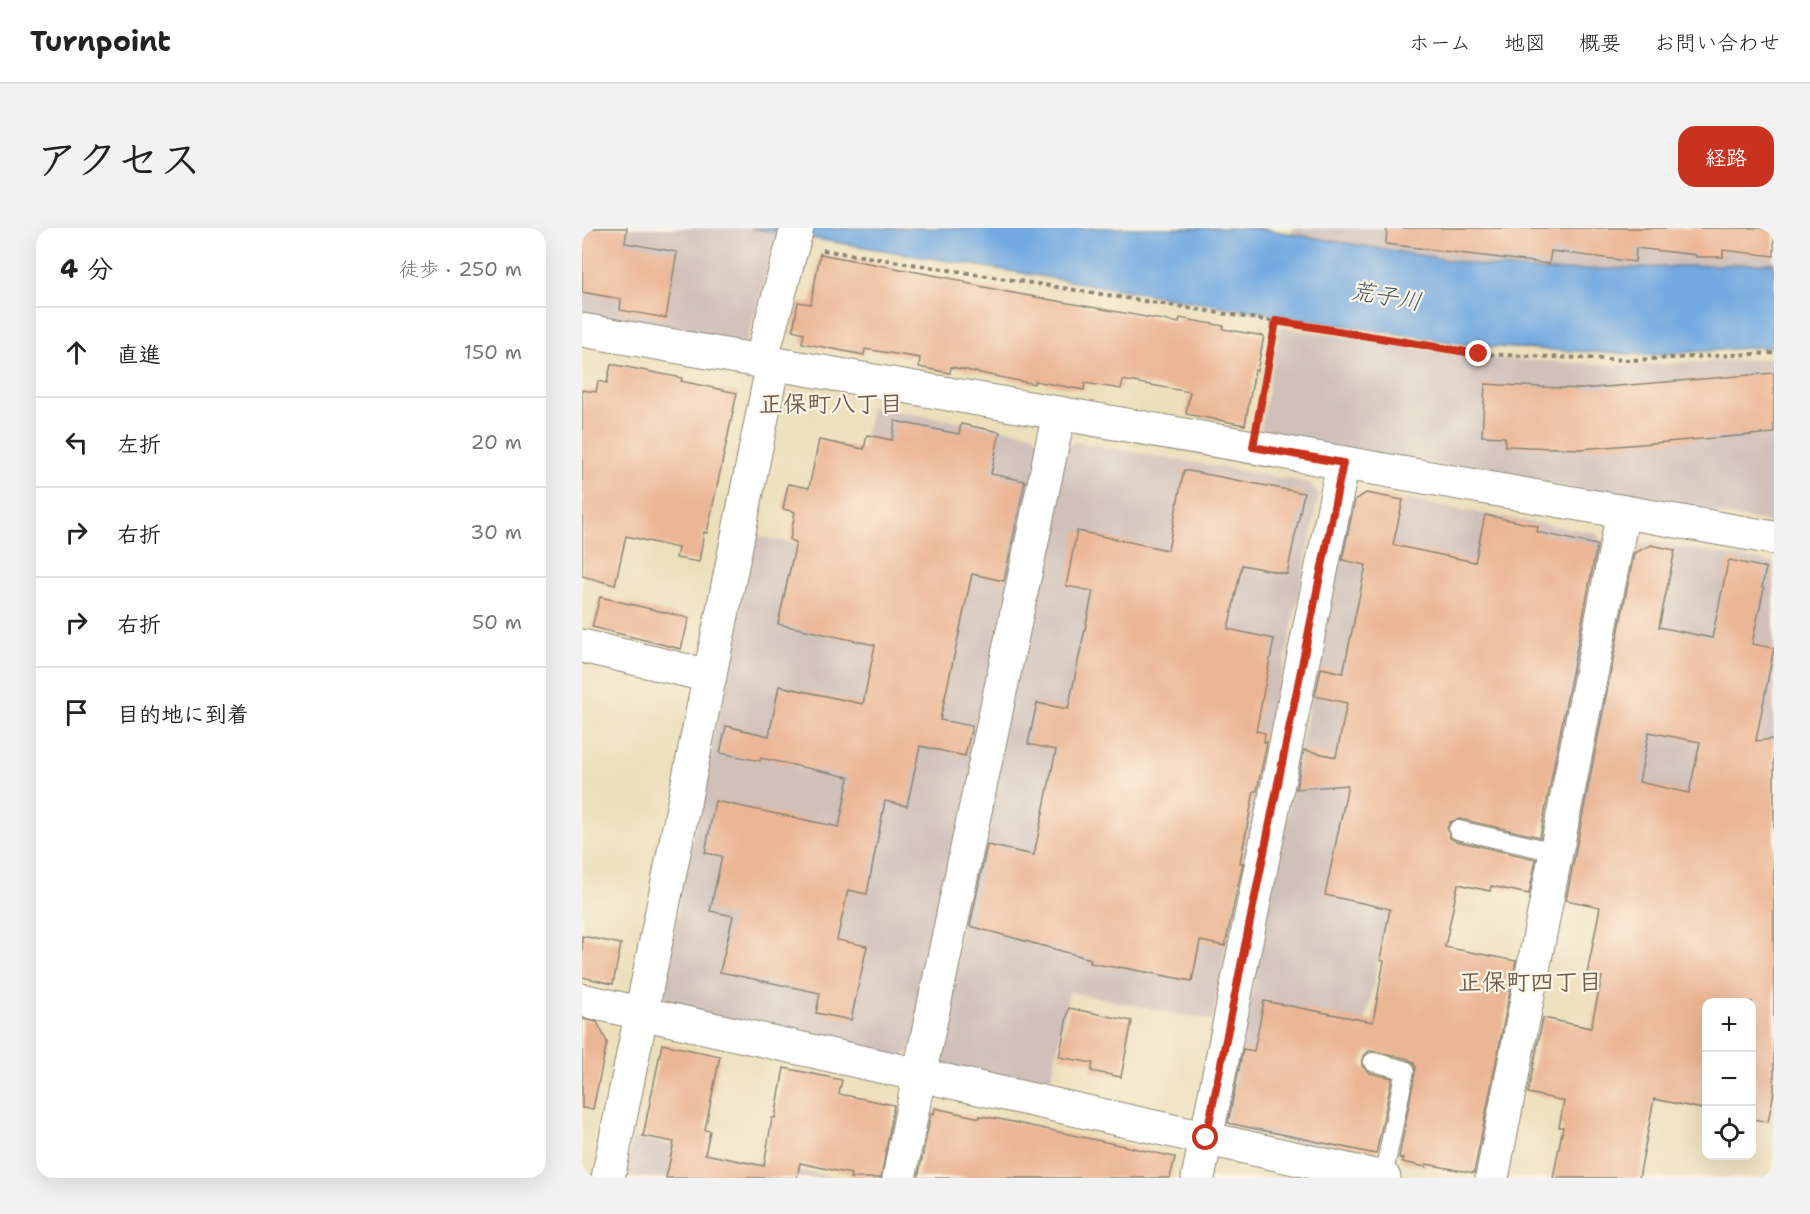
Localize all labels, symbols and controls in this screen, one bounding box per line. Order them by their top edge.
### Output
text: Turnpoint [30,22,171,60]
text: ホーム [1409,29,1471,57]
text: 地図 [1504,29,1546,57]
text: 概要 [1579,29,1621,57]
text: お問い合わせ [1654,29,1780,57]
button: 経路 [1678,126,1774,187]
text: アクセス [36,131,201,187]
text: 4 分 [60,251,113,286]
text: 徒歩 · 250 m [399,256,522,282]
water label: 荒子川 [1348,274,1424,318]
icon: ahead [60,336,93,369]
text: 150 m [464,339,522,365]
text: 直進 [117,340,161,369]
route end [1465,340,1491,366]
district label: 正保町八丁目 [759,388,903,420]
icon: left [60,426,93,459]
text: 20 m [471,429,522,455]
text: 左折 [117,430,161,459]
icon: right [60,516,93,549]
text: 30 m [470,519,522,545]
text: 右折 [117,520,161,549]
icon: right [60,606,93,639]
text: 50 m [472,609,522,635]
text: 右折 [117,610,161,639]
icon: arrive [60,696,93,729]
text: 目的地に到着 [117,700,249,729]
district label: 正保町四丁目 [1458,966,1602,998]
map controls [1702,998,1756,1160]
button: + [1702,998,1756,1052]
button: − [1702,1052,1756,1106]
button: locate [1702,1106,1756,1160]
route start [1192,1124,1218,1150]

